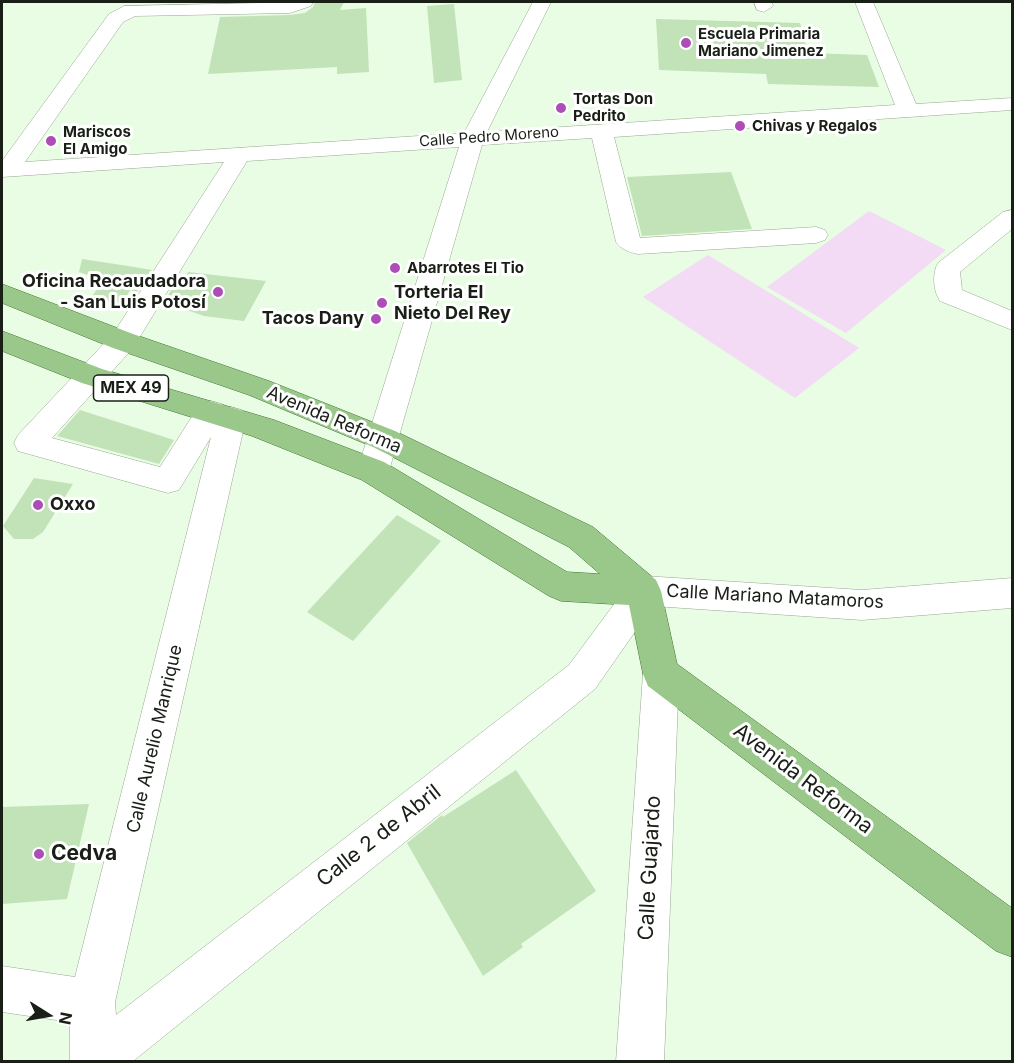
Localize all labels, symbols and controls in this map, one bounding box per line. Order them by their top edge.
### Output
place label: Escuela Primaria Mariano Jimenez [698,25,824,60]
marker: Escuela Primaria Mariano Jimenez [679,36,693,50]
place label: Tortas Don Pedrito [573,90,653,125]
marker: Tortas Don Pedrito [554,101,568,115]
place label: Chivas y Regalos [752,117,877,135]
marker: Chivas y Regalos [733,119,747,133]
place label: Mariscos El Amigo [63,123,131,158]
street label: Calle Pedro Moreno [418,123,560,151]
marker: Mariscos El Amigo [44,134,58,148]
place label: Abarrotes El Tio [407,259,524,277]
marker: Abarrotes El Tio [388,261,402,275]
place label: Oficina Recaudadora - San Luis Potosí [22,271,206,314]
place label: Torteria El Nieto Del Rey [394,282,511,324]
marker: Oficina Recaudadora - San Luis Potosí [211,285,225,299]
marker: Torteria El Nieto Del Rey [375,296,389,310]
place label: Tacos Dany [262,308,364,330]
marker: Tacos Dany [369,312,383,326]
road number: MEX 49 [94,375,168,401]
street label: Avenida Reforma [263,382,405,458]
place label: Oxxo [50,494,95,516]
marker: Oxxo [31,498,45,512]
street label: Calle Mariano Matamoros [666,581,884,613]
street label: Calle Aurelio Manrique [123,643,187,835]
street label: Avenida Reforma [728,718,878,840]
street label: Calle 2 de Abril [312,780,446,892]
street label: Calle Guajardo [634,795,666,941]
place label: Cedva [51,841,117,867]
marker: Cedva [32,847,46,861]
north arrow [18,985,78,1045]
text: N [55,1011,77,1026]

